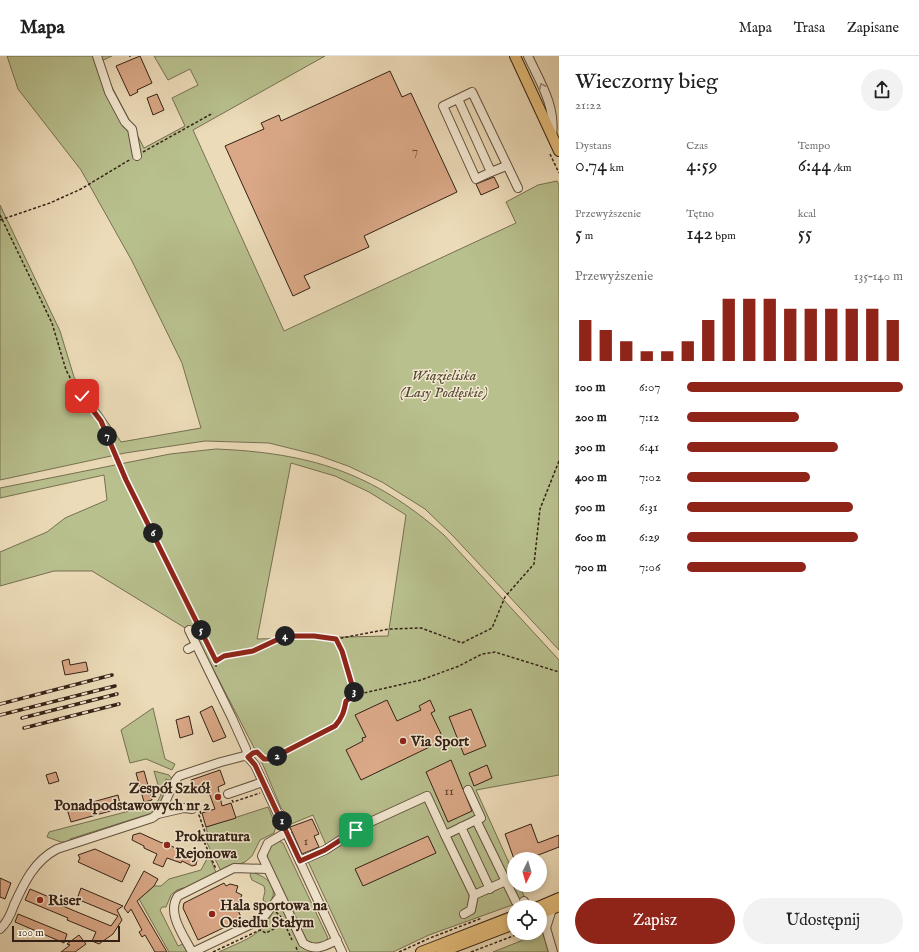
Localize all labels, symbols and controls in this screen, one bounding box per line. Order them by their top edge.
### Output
text: Mapa [20,16,65,40]
text: Mapa [739,19,772,37]
text: Trasa [794,19,825,37]
text: Zapisane [847,19,899,37]
text: Wieczorny bieg [575,68,718,96]
button: share [861,69,903,111]
one-way arrow [539,82,547,90]
text: 21:22 [575,97,602,114]
text: Dystans [575,139,611,153]
text: Czas [686,139,708,153]
text: Tempo [798,139,830,153]
house number: 7 [412,143,418,160]
text: 0.74 [575,153,607,178]
text: 4:59 [686,153,717,178]
text: 6:44 [798,153,831,178]
text: km [607,161,624,175]
text: /km [831,161,852,175]
text: Przewyższenie [575,207,641,221]
text: Tętno [686,207,714,221]
text: kcal [798,207,816,221]
text: 5 [575,221,582,246]
text: 142 [686,221,713,246]
text: 55 [798,221,812,246]
text: m [582,229,593,243]
text: bpm [713,229,736,243]
text: Przewyższenie [575,268,653,285]
text: 135–140 m [854,268,903,285]
park label: Wiązieliska (Lasy Podłęskie) [400,366,488,402]
pin [65,379,99,413]
text: 100 m [575,379,605,396]
text: 6:07 [639,379,660,396]
icon: check [71,385,93,407]
text: 200 m [575,409,607,426]
text: 7:12 [639,409,659,426]
pin: 7 [97,426,117,446]
text: 7 [104,429,110,443]
text: 300 m [575,439,606,456]
text: 6:41 [639,439,659,456]
text: 400 m [575,469,607,486]
text: 7:02 [639,469,661,486]
text: 500 m [575,499,605,516]
text: 6:31 [639,499,658,516]
pin: 6 [143,523,163,543]
text: 6 [151,526,155,540]
text: 600 m [575,529,606,546]
text: 6:29 [639,529,660,546]
text: 700 m [575,559,607,576]
text: 7:06 [639,559,660,576]
pin: 5 [191,620,211,640]
text: 5 [199,623,203,637]
pin: 4 [275,626,295,646]
text: 4 [282,629,288,643]
pin: 3 [344,682,364,702]
text: 3 [352,685,356,699]
place label: Via Sport [410,732,470,751]
marker: Via Sport [398,736,408,746]
pin: 2 [267,746,287,766]
text: 2 [274,749,280,763]
place label: Zespół Szkół Ponadpodstawowych nr 2 [54,779,211,815]
house number: 11 [444,783,454,800]
marker: Zespół Szkół Ponadpodstawowych nr 2 [213,792,223,802]
pin: 1 [272,811,292,831]
pin [339,813,373,847]
text: 1 [280,814,284,828]
icon: arrive [345,819,367,841]
place label: Prokuratura Rejonowa [175,827,250,863]
house number: 1 [304,833,309,850]
marker: Prokuratura Rejonowa [162,840,172,850]
north arrow [507,852,547,892]
map controls [507,852,547,940]
place label: Riser [48,891,82,910]
marker: Riser [35,895,45,905]
place label: Hala sportowa na Osiedlu Stałym [220,896,328,932]
button: Zapisz [575,898,735,944]
button: Udostępnij [743,898,903,944]
button: locate [507,900,547,940]
marker: Hala sportowa na Osiedlu Stałym [207,909,217,919]
scale bar [12,924,120,943]
text: 100 m [18,926,44,940]

